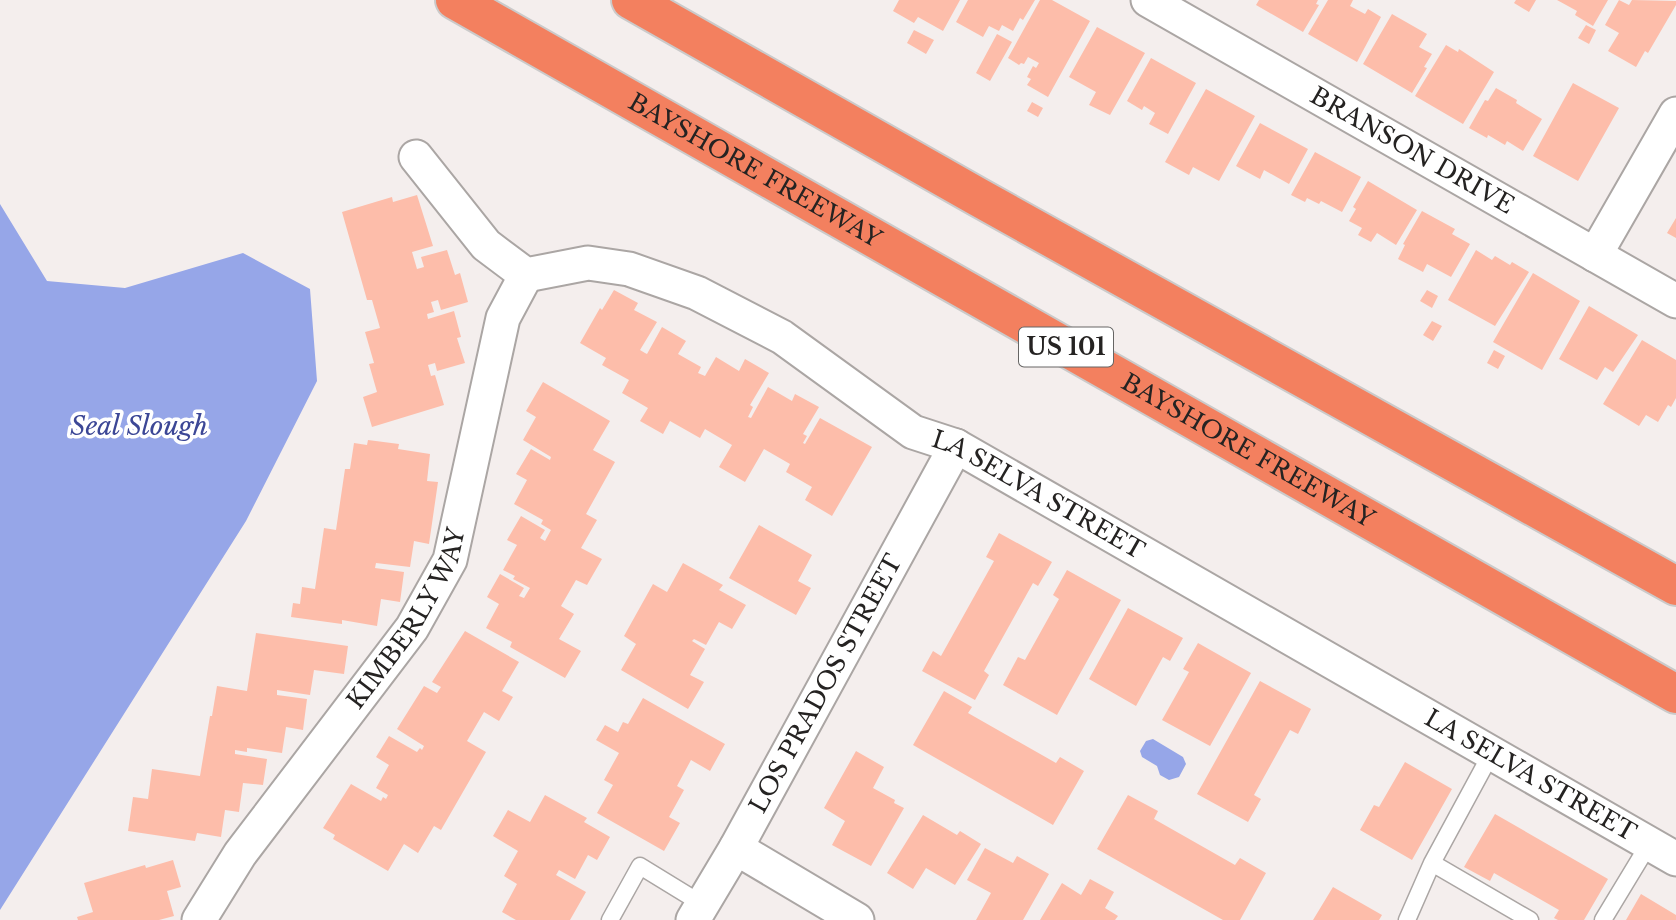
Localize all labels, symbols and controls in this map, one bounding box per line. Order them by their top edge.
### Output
street label: BRANSON DRIVE [1305,81,1519,220]
street label: BAYSHORE FREEWAY [624,87,887,254]
road number: US 101 [1019,328,1113,366]
street label: BAYSHORE FREEWAY [1117,367,1380,534]
water label: Seal Slough [70,410,208,442]
street label: LA SELVA STREET [928,424,1150,565]
street label: KIMBERLY WAY [341,524,471,714]
street label: LOS PRADOS STREET [743,549,908,818]
street label: LA SELVA STREET [1420,703,1641,847]

